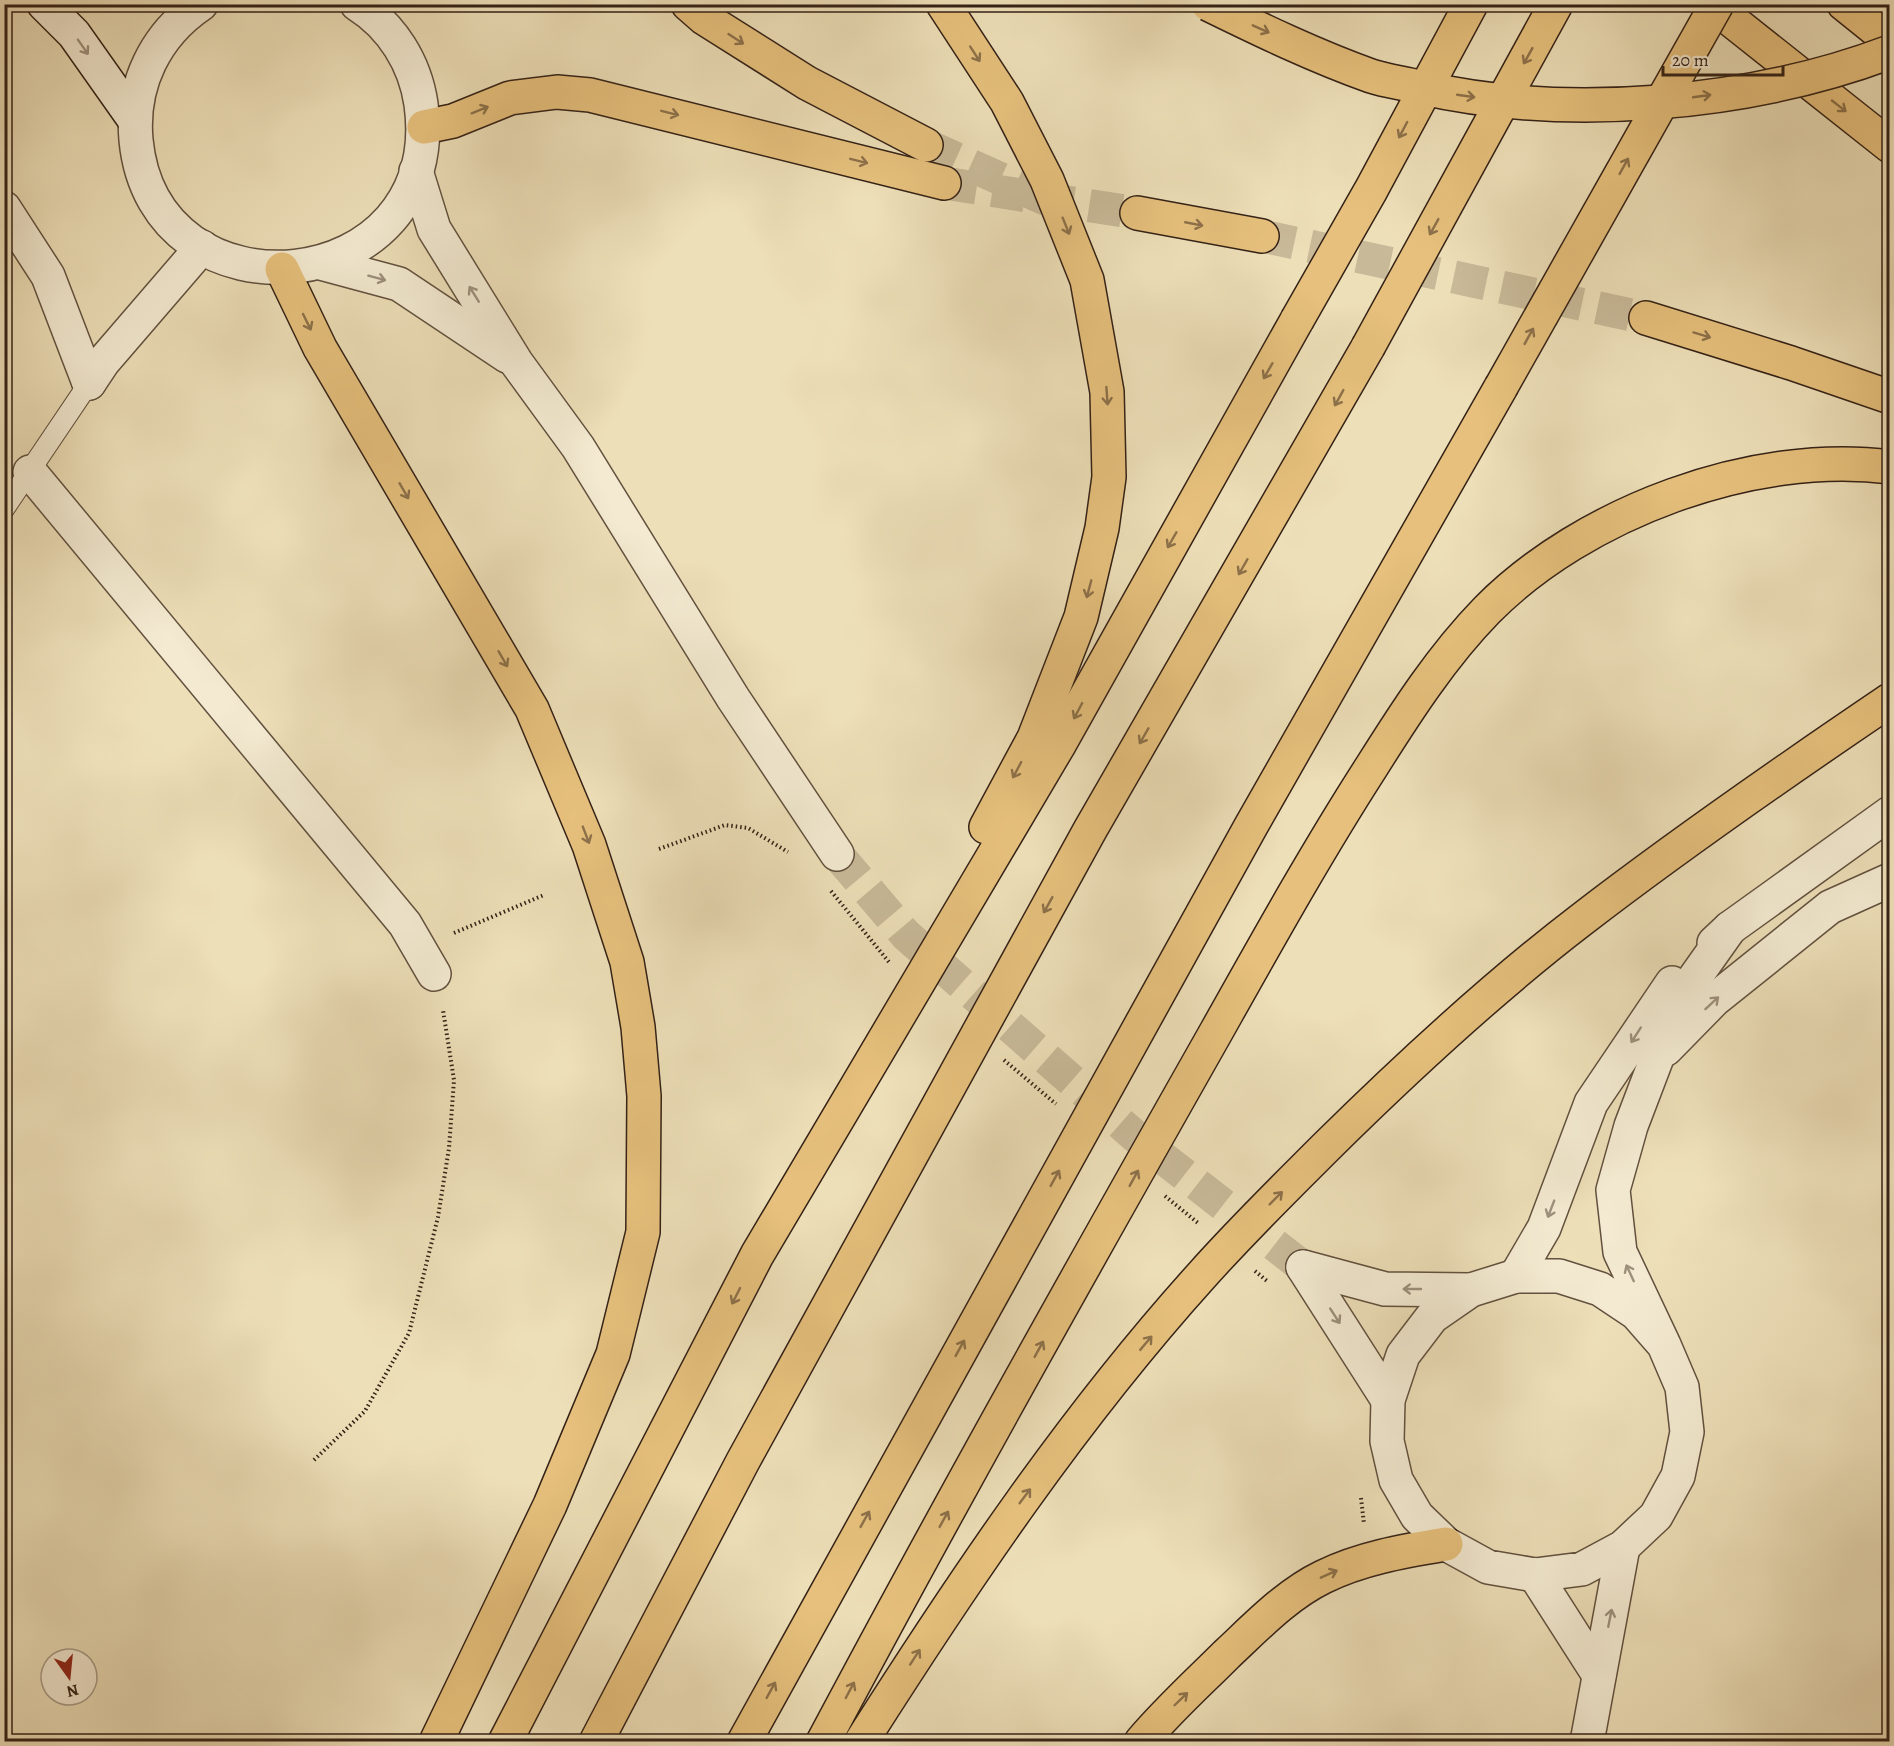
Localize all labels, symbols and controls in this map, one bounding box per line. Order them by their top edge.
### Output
one-way arrow [1252,24,1270,35]
one-way arrow [727,32,744,45]
one-way arrow [77,39,89,55]
scale bar [1663,39,1783,77]
one-way arrow [969,45,981,61]
one-way arrow [1522,47,1534,64]
text: 20 m [1672,48,1709,72]
one-way arrow [1455,90,1475,101]
one-way arrow [1691,90,1711,101]
one-way arrow [1831,99,1847,112]
one-way arrow [470,104,489,115]
one-way arrow [660,108,679,120]
one-way arrow [1397,121,1409,138]
one-way arrow [849,156,868,168]
one-way arrow [1618,158,1630,175]
one-way arrow [1061,216,1072,234]
one-way arrow [1428,217,1439,235]
one-way arrow [1184,219,1203,230]
one-way arrow [367,273,386,285]
one-way arrow [468,286,480,303]
one-way arrow [302,312,314,330]
one-way arrow [1524,328,1536,345]
one-way arrow [1692,331,1711,342]
one-way arrow [1262,361,1273,379]
one-way arrow [1102,386,1113,406]
one-way arrow [1333,389,1345,406]
one-way arrow [398,482,410,499]
one-way arrow [1166,531,1178,548]
one-way arrow [1236,558,1248,575]
one-way arrow [1082,579,1094,598]
one-way arrow [497,650,509,667]
one-way arrow [1072,702,1084,719]
one-way arrow [1138,727,1150,744]
one-way arrow [1011,761,1023,778]
one-way arrow [581,826,592,844]
one-way arrow [1042,896,1054,913]
one-way arrow [1705,995,1720,1010]
one-way arrow [1630,1026,1643,1043]
one-way arrow [1049,1170,1061,1187]
one-way arrow [1128,1170,1140,1187]
one-way arrow [1268,1190,1283,1205]
one-way arrow [1545,1199,1556,1218]
one-way arrow [1623,1265,1635,1283]
one-way arrow [1403,1283,1423,1295]
one-way arrow [730,1287,741,1305]
one-way arrow [1329,1308,1341,1324]
one-way arrow [1139,1335,1152,1351]
one-way arrow [954,1340,966,1357]
one-way arrow [1034,1340,1045,1358]
one-way arrow [1019,1489,1032,1505]
one-way arrow [860,1511,872,1528]
one-way arrow [938,1511,950,1528]
one-way arrow [1320,1568,1338,1579]
one-way arrow [1605,1608,1616,1628]
north arrow [39,1647,99,1707]
one-way arrow [909,1649,921,1666]
text: N [64,1678,81,1703]
one-way arrow [766,1681,777,1699]
one-way arrow [844,1682,856,1699]
one-way arrow [1173,1692,1188,1706]

